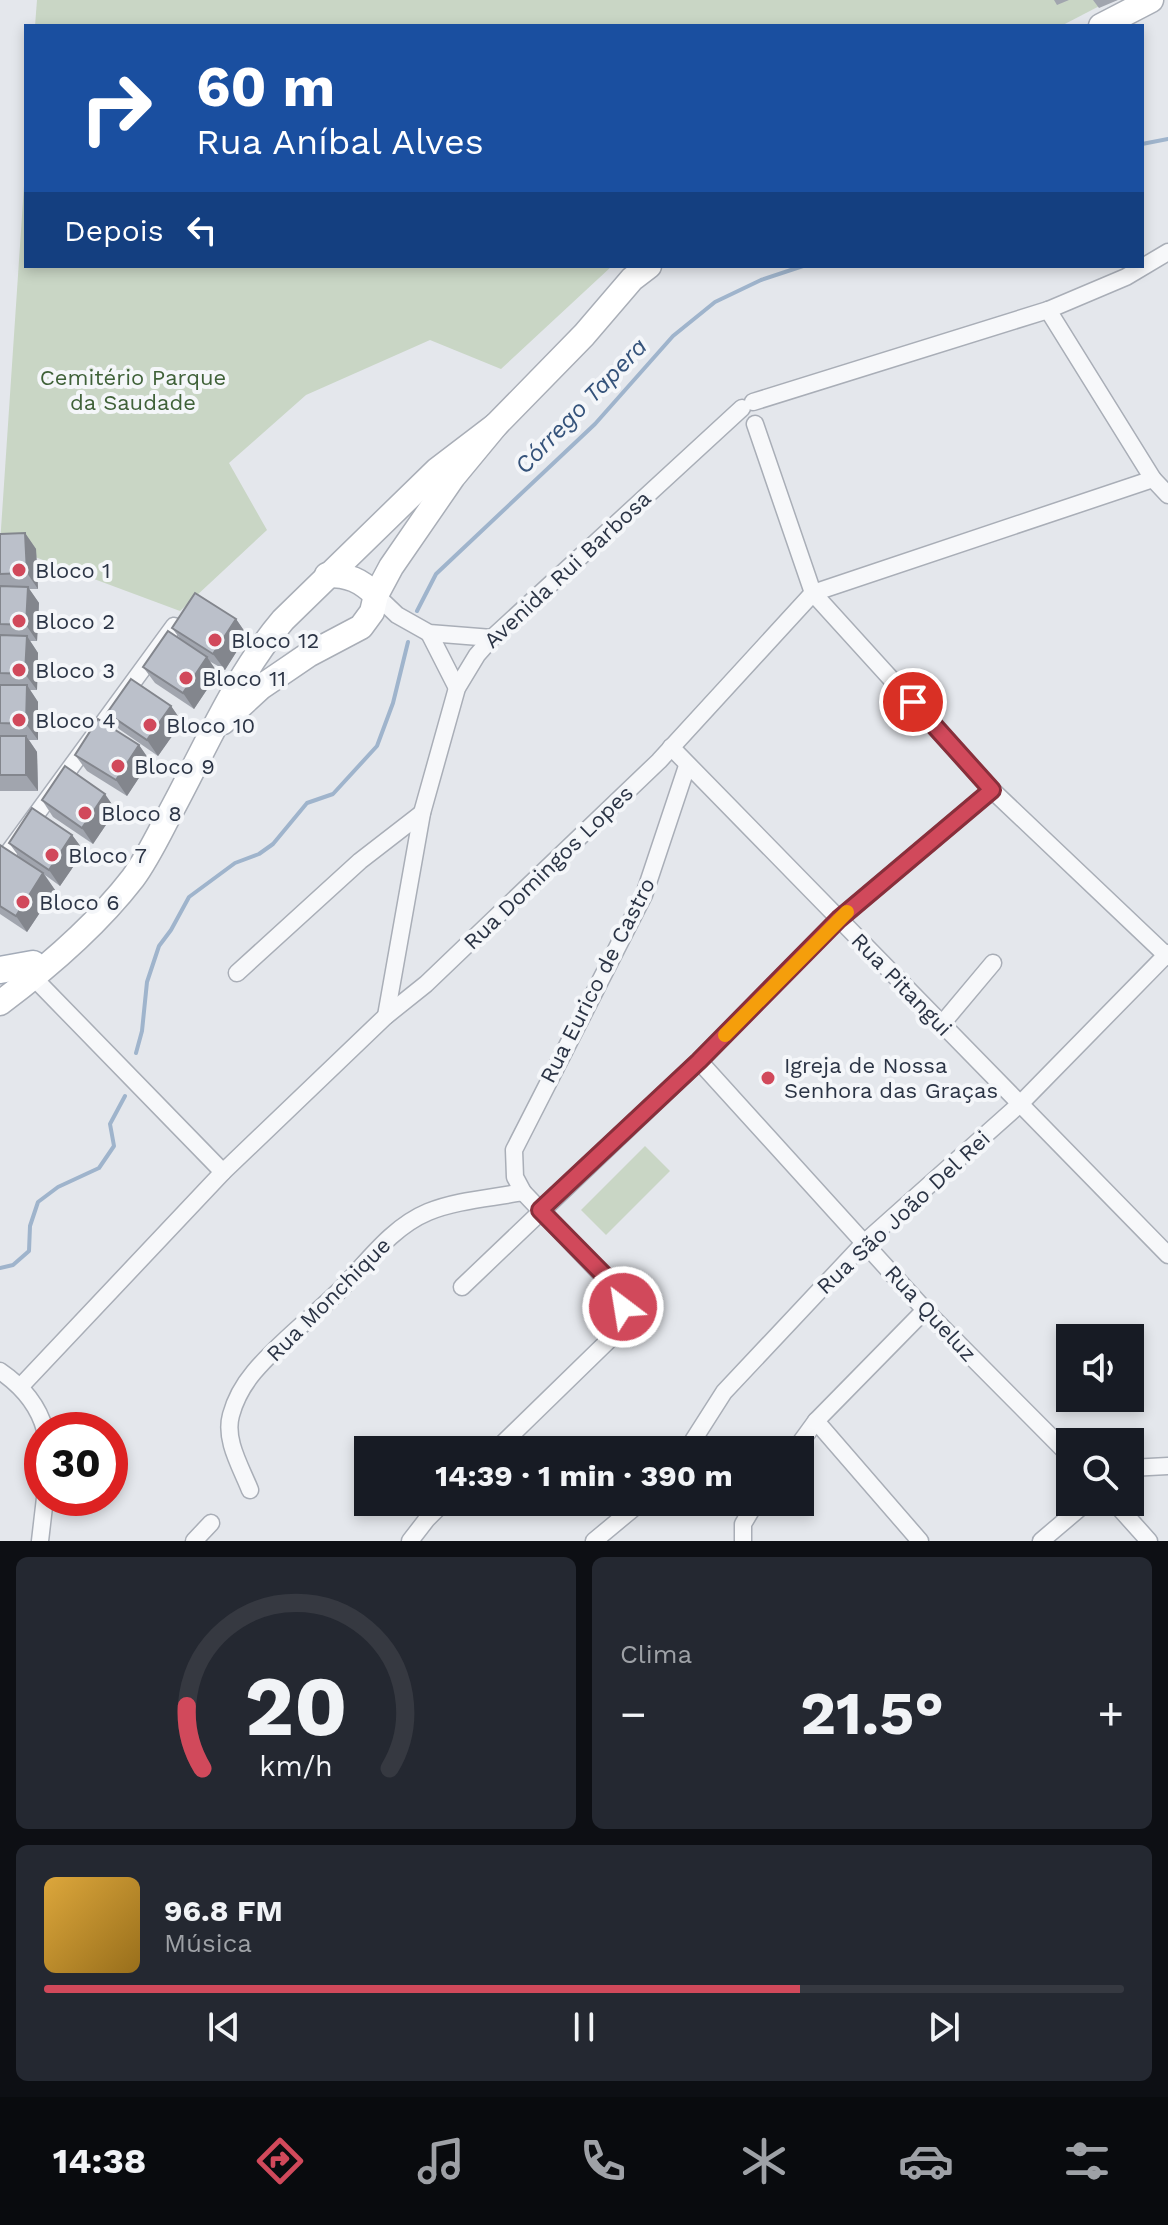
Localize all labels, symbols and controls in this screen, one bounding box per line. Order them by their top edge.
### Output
text: 60 m [196,54,335,120]
icon: right [64,56,168,160]
text: Rua Aníbal Alves [196,121,484,163]
icon: left [180,208,224,252]
text: Depois [64,213,164,248]
water label: Córrego Tapera [509,332,653,480]
park label: Cemitério Parque da Saudade [40,365,226,415]
street label: Avenida Rui Barbosa [479,486,656,653]
place label: Bloco 1 [35,558,110,583]
marker: Bloco 1 [10,561,28,579]
place label: Bloco 2 [35,609,115,634]
marker: Bloco 2 [10,612,28,630]
place label: Bloco 12 [231,628,319,653]
marker: Bloco 12 [206,631,224,649]
place label: Bloco 3 [35,658,115,683]
marker: Bloco 3 [10,661,28,679]
place label: Bloco 11 [202,666,286,691]
pin [879,668,947,736]
marker: Bloco 11 [177,669,195,687]
icon: arrive [891,680,935,724]
place label: Bloco 4 [35,708,116,733]
marker: Bloco 4 [10,711,28,729]
place label: Bloco 10 [166,713,255,738]
marker: Bloco 10 [141,716,159,734]
place label: Bloco 9 [134,754,215,779]
marker: Bloco 9 [109,757,127,775]
street label: Rua Domingos Lopes [459,780,638,955]
place label: Bloco 8 [101,801,182,826]
marker: Bloco 8 [76,804,94,822]
place label: Bloco 7 [68,843,147,868]
marker: Bloco 7 [43,846,61,864]
street label: Rua Eurico de Castro [535,874,660,1087]
place label: Bloco 6 [39,890,120,915]
marker: Bloco 6 [14,893,32,911]
street label: Rua Pitangui [846,928,957,1041]
place label: Igreja de Nossa Senhora das Graças [784,1053,998,1103]
marker: Igreja de Nossa Senhora das Graças [759,1069,777,1087]
street label: Rua São João Del Rei [812,1126,995,1299]
street label: Rua Monchique [261,1232,395,1366]
street label: Rua Queluz [880,1260,981,1367]
position arrow [581,1265,665,1349]
map controls [1056,1324,1144,1516]
button: sound [1056,1324,1144,1412]
speed limit sign: 30 [24,1412,128,1516]
button: search [1056,1428,1144,1516]
text: 14:39 · 1 min · 390 m [435,1458,733,1493]
text: Clima [620,1639,692,1669]
text: 20 [244,1658,348,1755]
text: 21.5° [800,1678,944,1749]
text: − [620,1688,647,1740]
text: + [1097,1688,1124,1740]
text: km/h [259,1749,333,1783]
text: 96.8 FM [164,1893,283,1928]
text: Música [164,1928,252,1958]
icon: previous [202,2005,246,2049]
icon: pause [562,2005,606,2049]
icon: next [922,2005,966,2049]
icon: directions [252,2133,308,2189]
icon: music [413,2133,469,2189]
icon: phone [575,2133,631,2189]
icon: climate [736,2133,792,2189]
icon: car [898,2133,954,2189]
icon: filters [1059,2133,1115,2189]
text: 14:38 [53,2140,146,2182]

